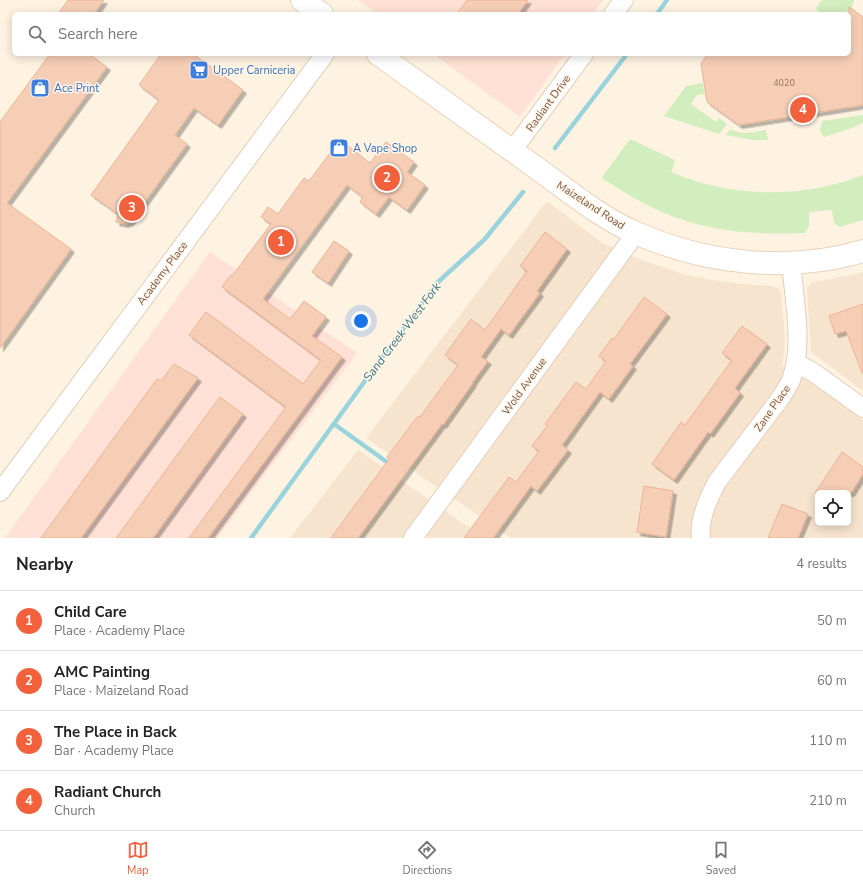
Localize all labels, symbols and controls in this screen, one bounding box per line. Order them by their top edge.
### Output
search box [12,12,851,56]
icon: search [26,23,48,45]
text: Search here [58,24,138,44]
supermarket icon: Upper Carniceria [188,59,210,81]
place label: Upper Carniceria [213,63,296,78]
street label: Radiant Drive [523,72,574,135]
shop icon: Ace Print [29,77,51,99]
house number: 4020 [773,77,795,89]
place label: Ace Print [54,81,99,96]
pin: 4 [790,95,816,125]
shop icon: A Vape Shop [328,137,350,159]
place label: A Vape Shop [353,141,417,156]
pin: 2 [374,163,400,193]
street label: Maizeland Road [554,178,628,233]
pin: 3 [119,193,145,223]
pin: 1 [268,227,294,257]
street label: Academy Place [134,238,191,308]
water label: Sand Creek West Fork [360,278,445,385]
your location [351,311,371,331]
street label: Wold Avenue [499,354,550,418]
street label: Zane Place [751,382,794,435]
map controls [815,490,851,526]
button: locate [815,490,851,526]
text: Nearby [16,553,73,576]
text: 4 results [796,555,847,573]
text: Child Care [54,602,127,622]
text: 1 [25,612,33,630]
text: 50 m [817,612,847,630]
text: Place · Academy Place [54,622,185,640]
text: AMC Painting [54,662,150,682]
text: 2 [25,672,33,690]
text: 60 m [817,672,847,690]
text: Place · Maizeland Road [54,682,189,700]
text: The Place in Back [54,722,176,742]
text: 3 [25,732,33,750]
text: 110 m [809,732,847,750]
text: Bar · Academy Place [54,742,174,760]
text: Radiant Church [54,782,161,802]
text: 4 [25,792,33,810]
text: 210 m [809,792,847,810]
text: Church [54,802,95,820]
tab: Map [127,839,149,878]
tab: Directions [403,839,452,878]
tab: Saved [706,839,736,878]

